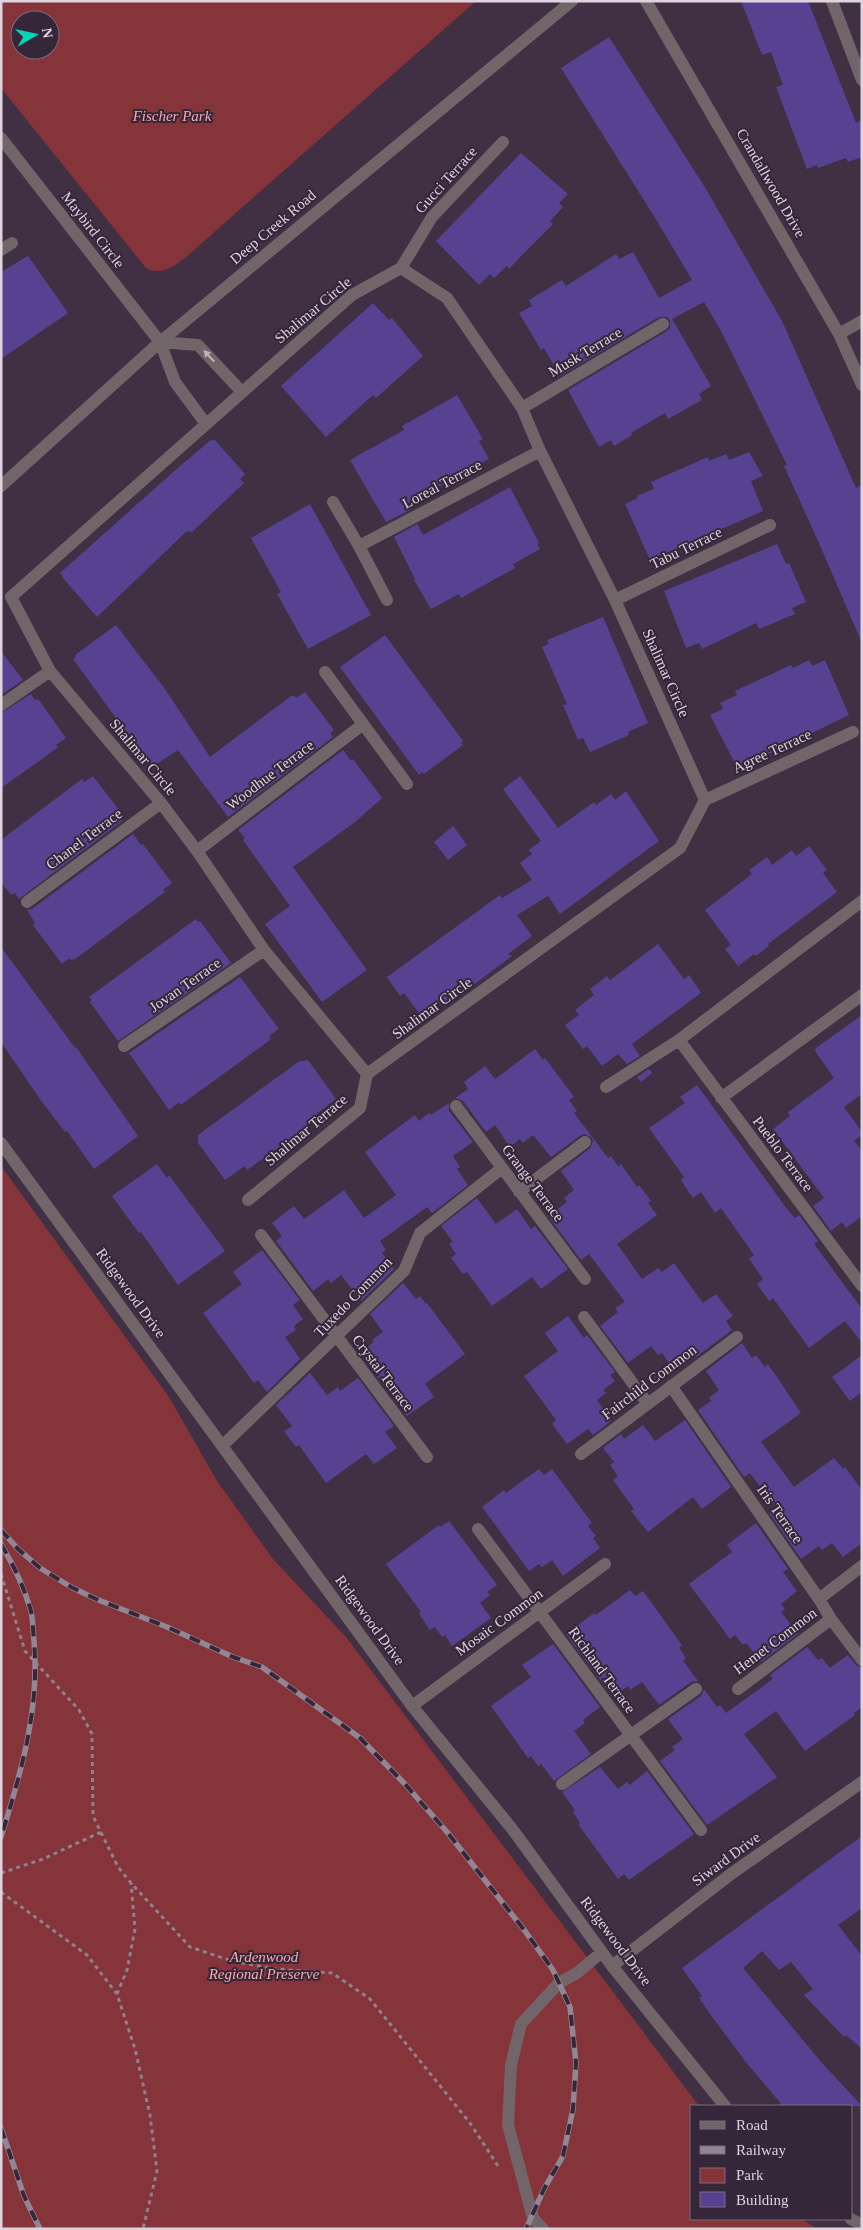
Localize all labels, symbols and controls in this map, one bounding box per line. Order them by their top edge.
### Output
north arrow [10,10,60,60]
text: N [39,27,56,39]
park label: Fischer Park [132,108,212,124]
street label: Crandallwood Drive [733,126,809,241]
street label: Gucci Terrace [412,143,480,217]
street label: Deep Creek Road [227,186,319,267]
street label: Maybird Circle [58,189,128,271]
street label: Shalimar Circle [272,273,355,347]
street label: Musk Terrace [546,324,625,380]
one-way arrow [203,350,215,362]
street label: Loreal Terrace [400,456,485,512]
street label: Tabu Terrace [647,524,725,572]
street label: Shalimar Circle [639,627,693,720]
street label: Shalimar Circle [106,716,180,799]
street label: Agree Terrace [730,726,814,776]
street label: Woodhue Terrace [223,737,317,813]
street label: Chanel Terrace [43,805,125,873]
street label: Jovan Terrace [146,954,224,1015]
street label: Shalimar Circle [389,974,475,1042]
street label: Shalimar Terrace [262,1091,351,1169]
street label: Pueblo Terrace [750,1113,817,1195]
street label: Grange Terrace [499,1141,567,1225]
street label: Ridgewood Drive [93,1245,169,1341]
street label: Tuxedo Common [311,1253,396,1340]
street label: Crystal Terrace [349,1332,417,1415]
street label: Fairchild Common [599,1341,700,1423]
street label: Iris Terrace [754,1481,806,1547]
street label: Ridgewood Drive [332,1572,408,1668]
street label: Mosaic Common [452,1585,546,1659]
street label: Hemet Common [730,1604,820,1677]
street label: Richland Terrace [565,1624,639,1716]
street label: Siward Drive [689,1829,763,1889]
street label: Ridgewood Drive [577,1893,655,1989]
park label: Ardenwood Regional Preserve [208,1949,320,1982]
legend [690,2105,853,2220]
text: Road [736,2117,768,2133]
text: Railway [736,2142,786,2158]
text: Park [736,2167,764,2183]
text: Building [736,2192,789,2208]

